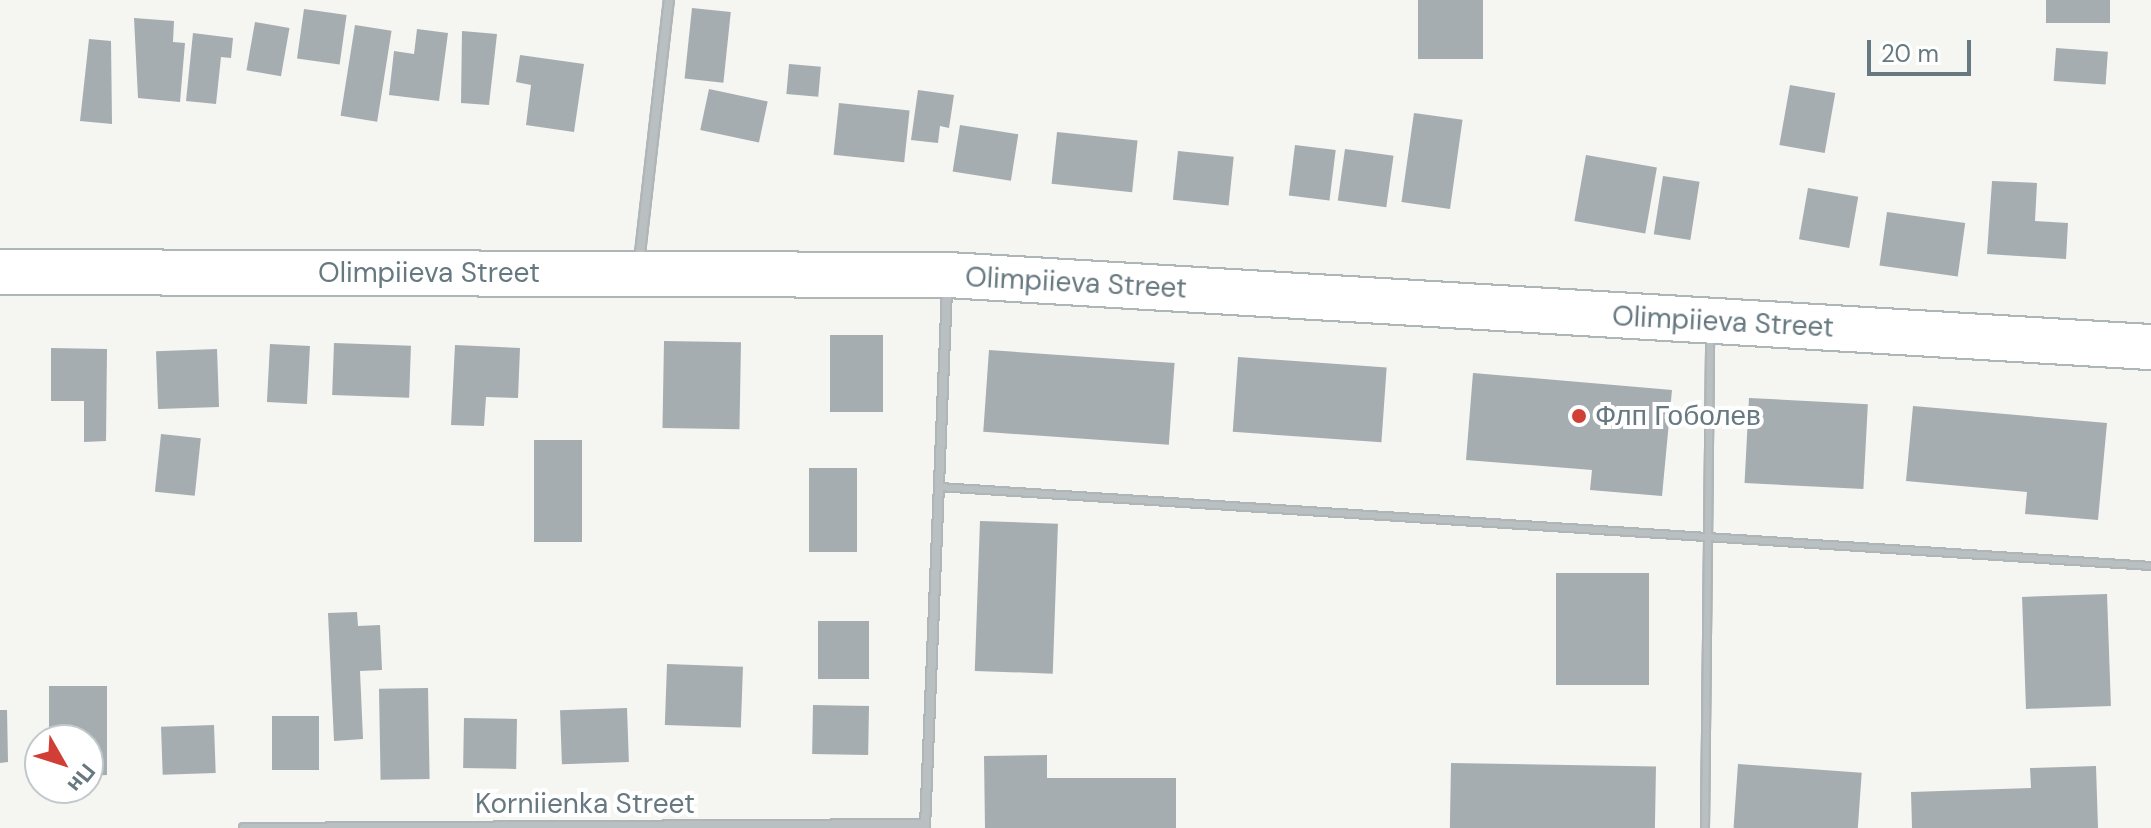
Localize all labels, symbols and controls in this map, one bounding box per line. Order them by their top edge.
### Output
scale bar [1871,24,1975,74]
text: 20 m [1881,38,1939,69]
street label: Olimpiieva Street [318,256,540,290]
street label: Olimpiieva Street [964,260,1188,306]
street label: Olimpiieva Street [1611,299,1835,345]
place label: Флп Гоболев [1595,399,1761,433]
marker: Флп Гоболев [1570,407,1588,425]
north arrow [24,724,104,804]
text: Пн [61,758,102,799]
street label: Korniienka Street [475,787,695,821]

